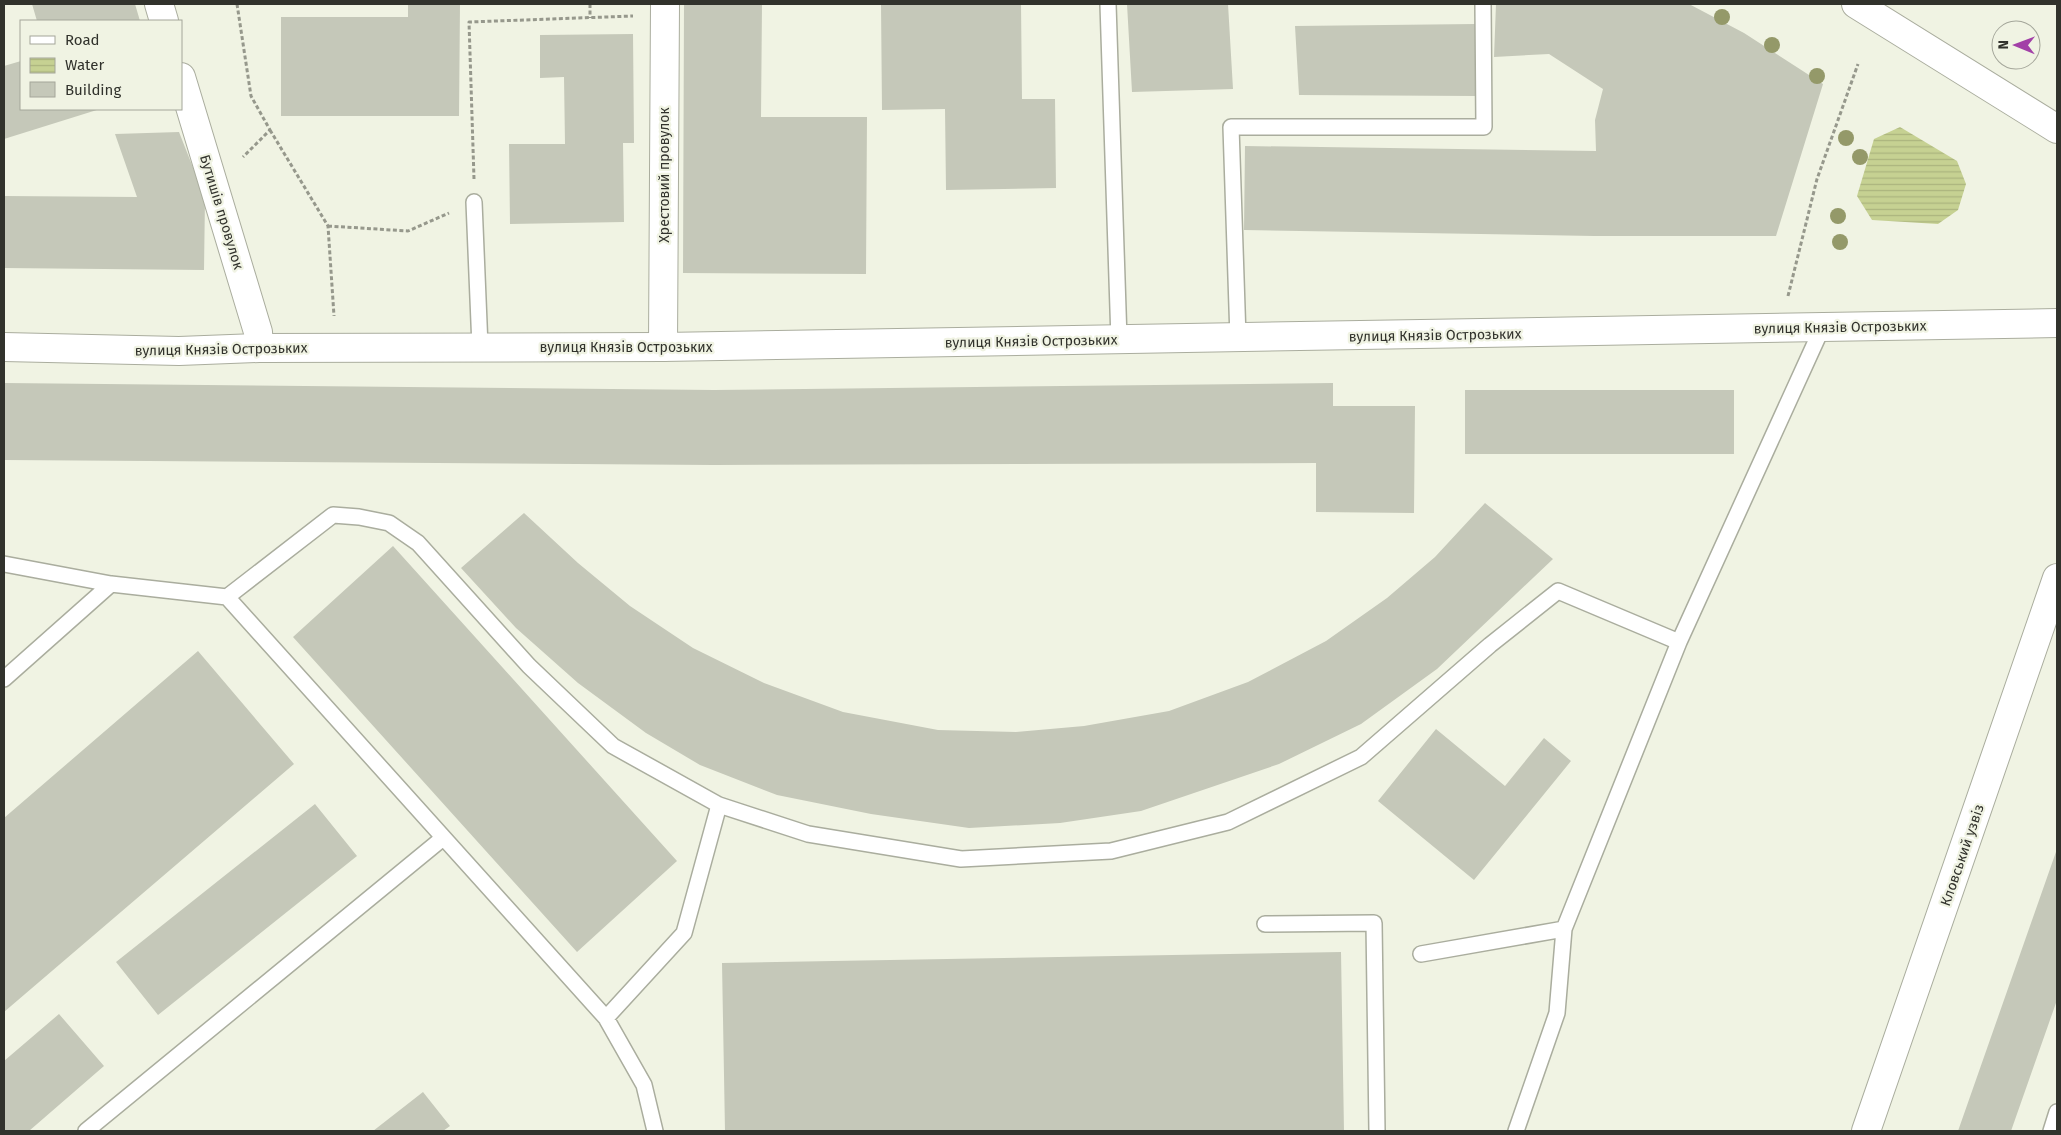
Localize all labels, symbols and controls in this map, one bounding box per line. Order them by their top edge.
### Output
legend [20,20,182,110]
north arrow [1991,20,2041,70]
text: Road [65,31,100,49]
text: N [1995,40,2012,50]
text: Water [65,56,104,74]
text: Building [65,81,121,99]
street label: Хрестовий провулок [656,107,673,243]
street label: Бутишів провулок [196,153,247,272]
street label: вулиця Князів Острозьких [1753,317,1927,338]
street label: вулиця Князів Острозьких [1348,325,1522,346]
street label: вулиця Князів Острозьких [944,331,1118,352]
street label: вулиця Князів Острозьких [134,339,308,360]
street label: вулиця Князів Острозьких [540,339,713,356]
street label: Кловський узвіз [1937,802,1988,908]

